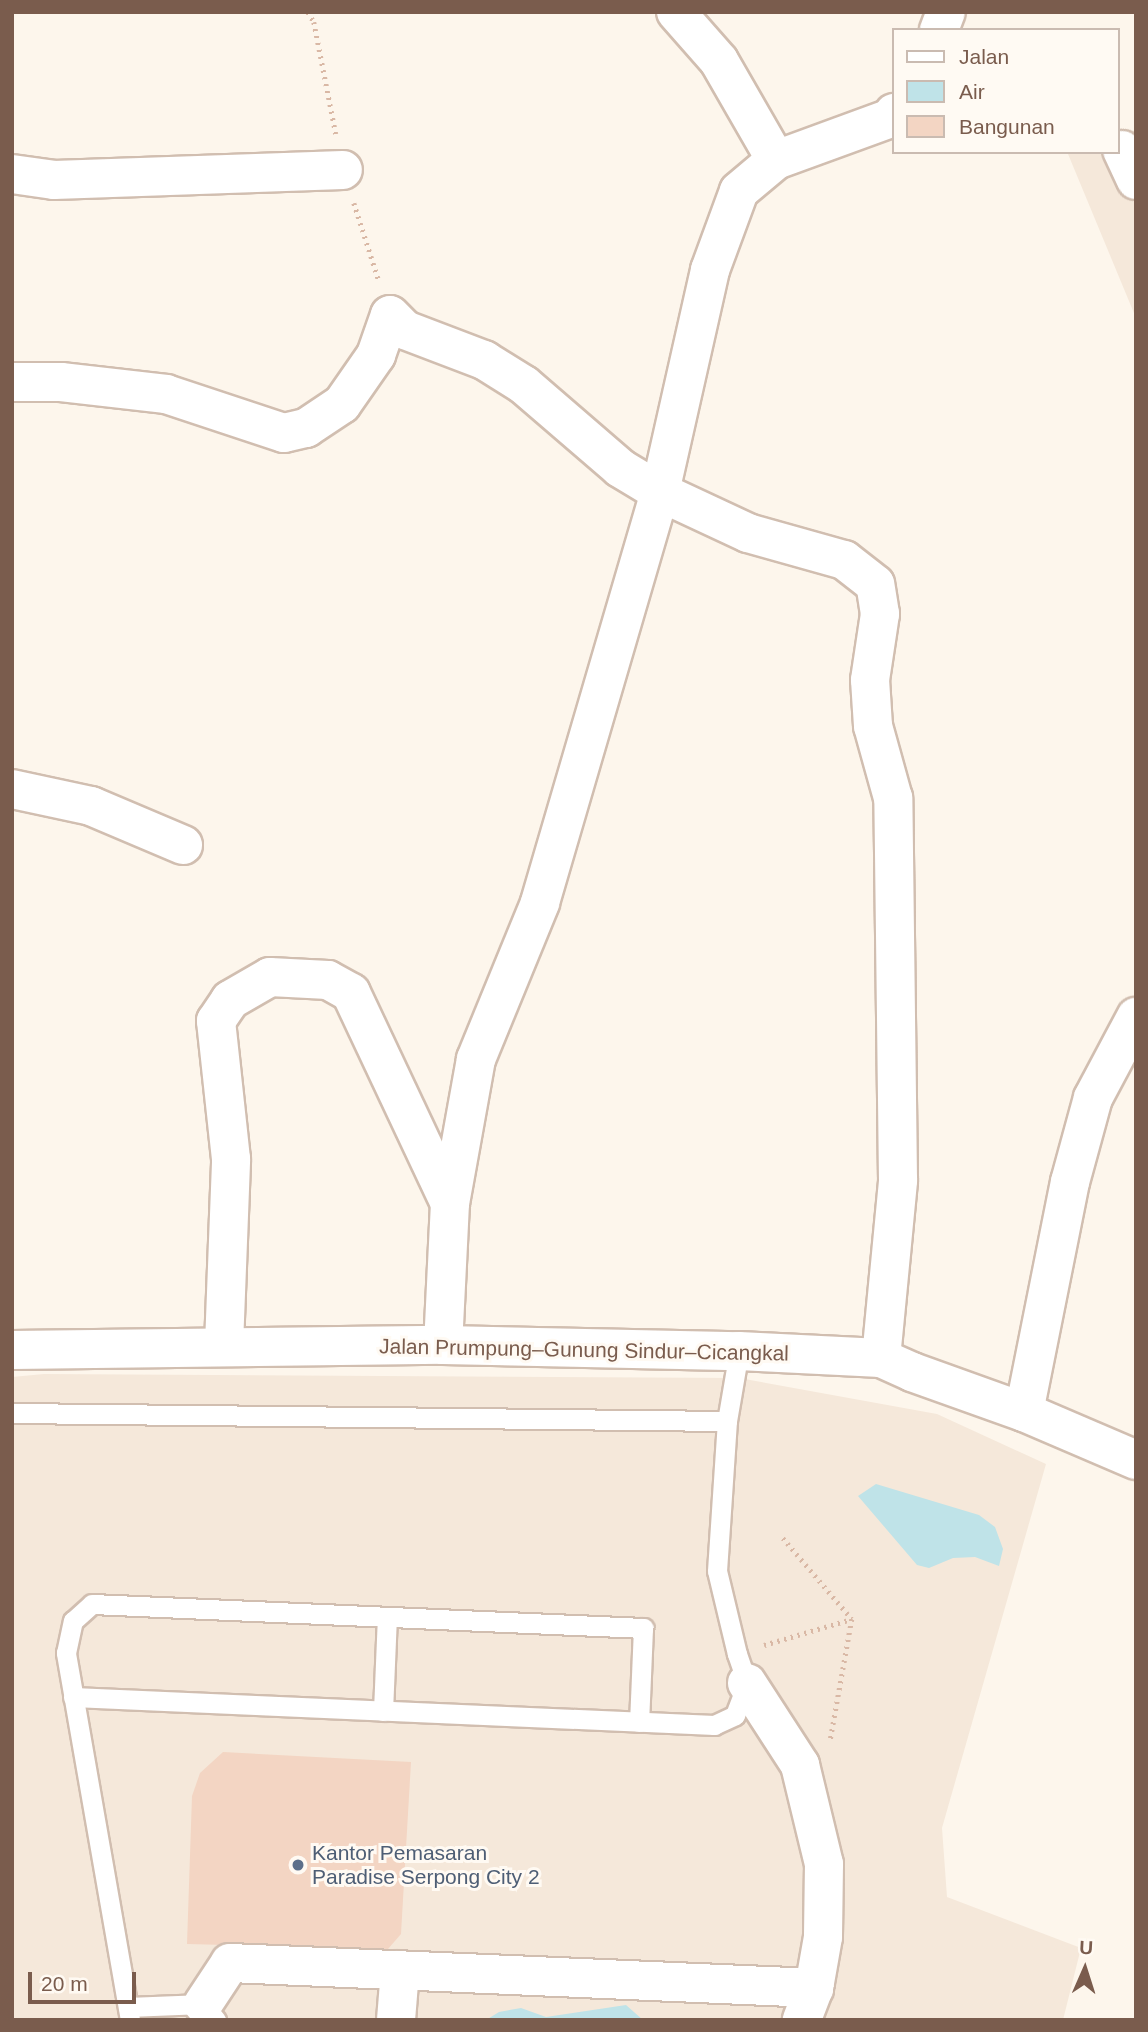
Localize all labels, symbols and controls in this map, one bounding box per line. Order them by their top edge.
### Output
legend [892,28,1120,154]
text: Jalan [959,45,1009,68]
text: Air [959,80,985,103]
text: Bangunan [959,115,1055,138]
street label: Jalan Prumpung–Gunung Sindur–Cicangkal [379,1334,789,1366]
place label: Kantor Pemasaran Paradise Serpong City 2 [312,1840,540,1890]
marker: Kantor Pemasaran Paradise Serpong City 2 [290,1857,306,1873]
north arrow [1050,1934,1120,2004]
text: U [1079,1937,1094,1958]
scale bar [32,1958,140,2002]
text: 20 m [41,1972,88,1995]

